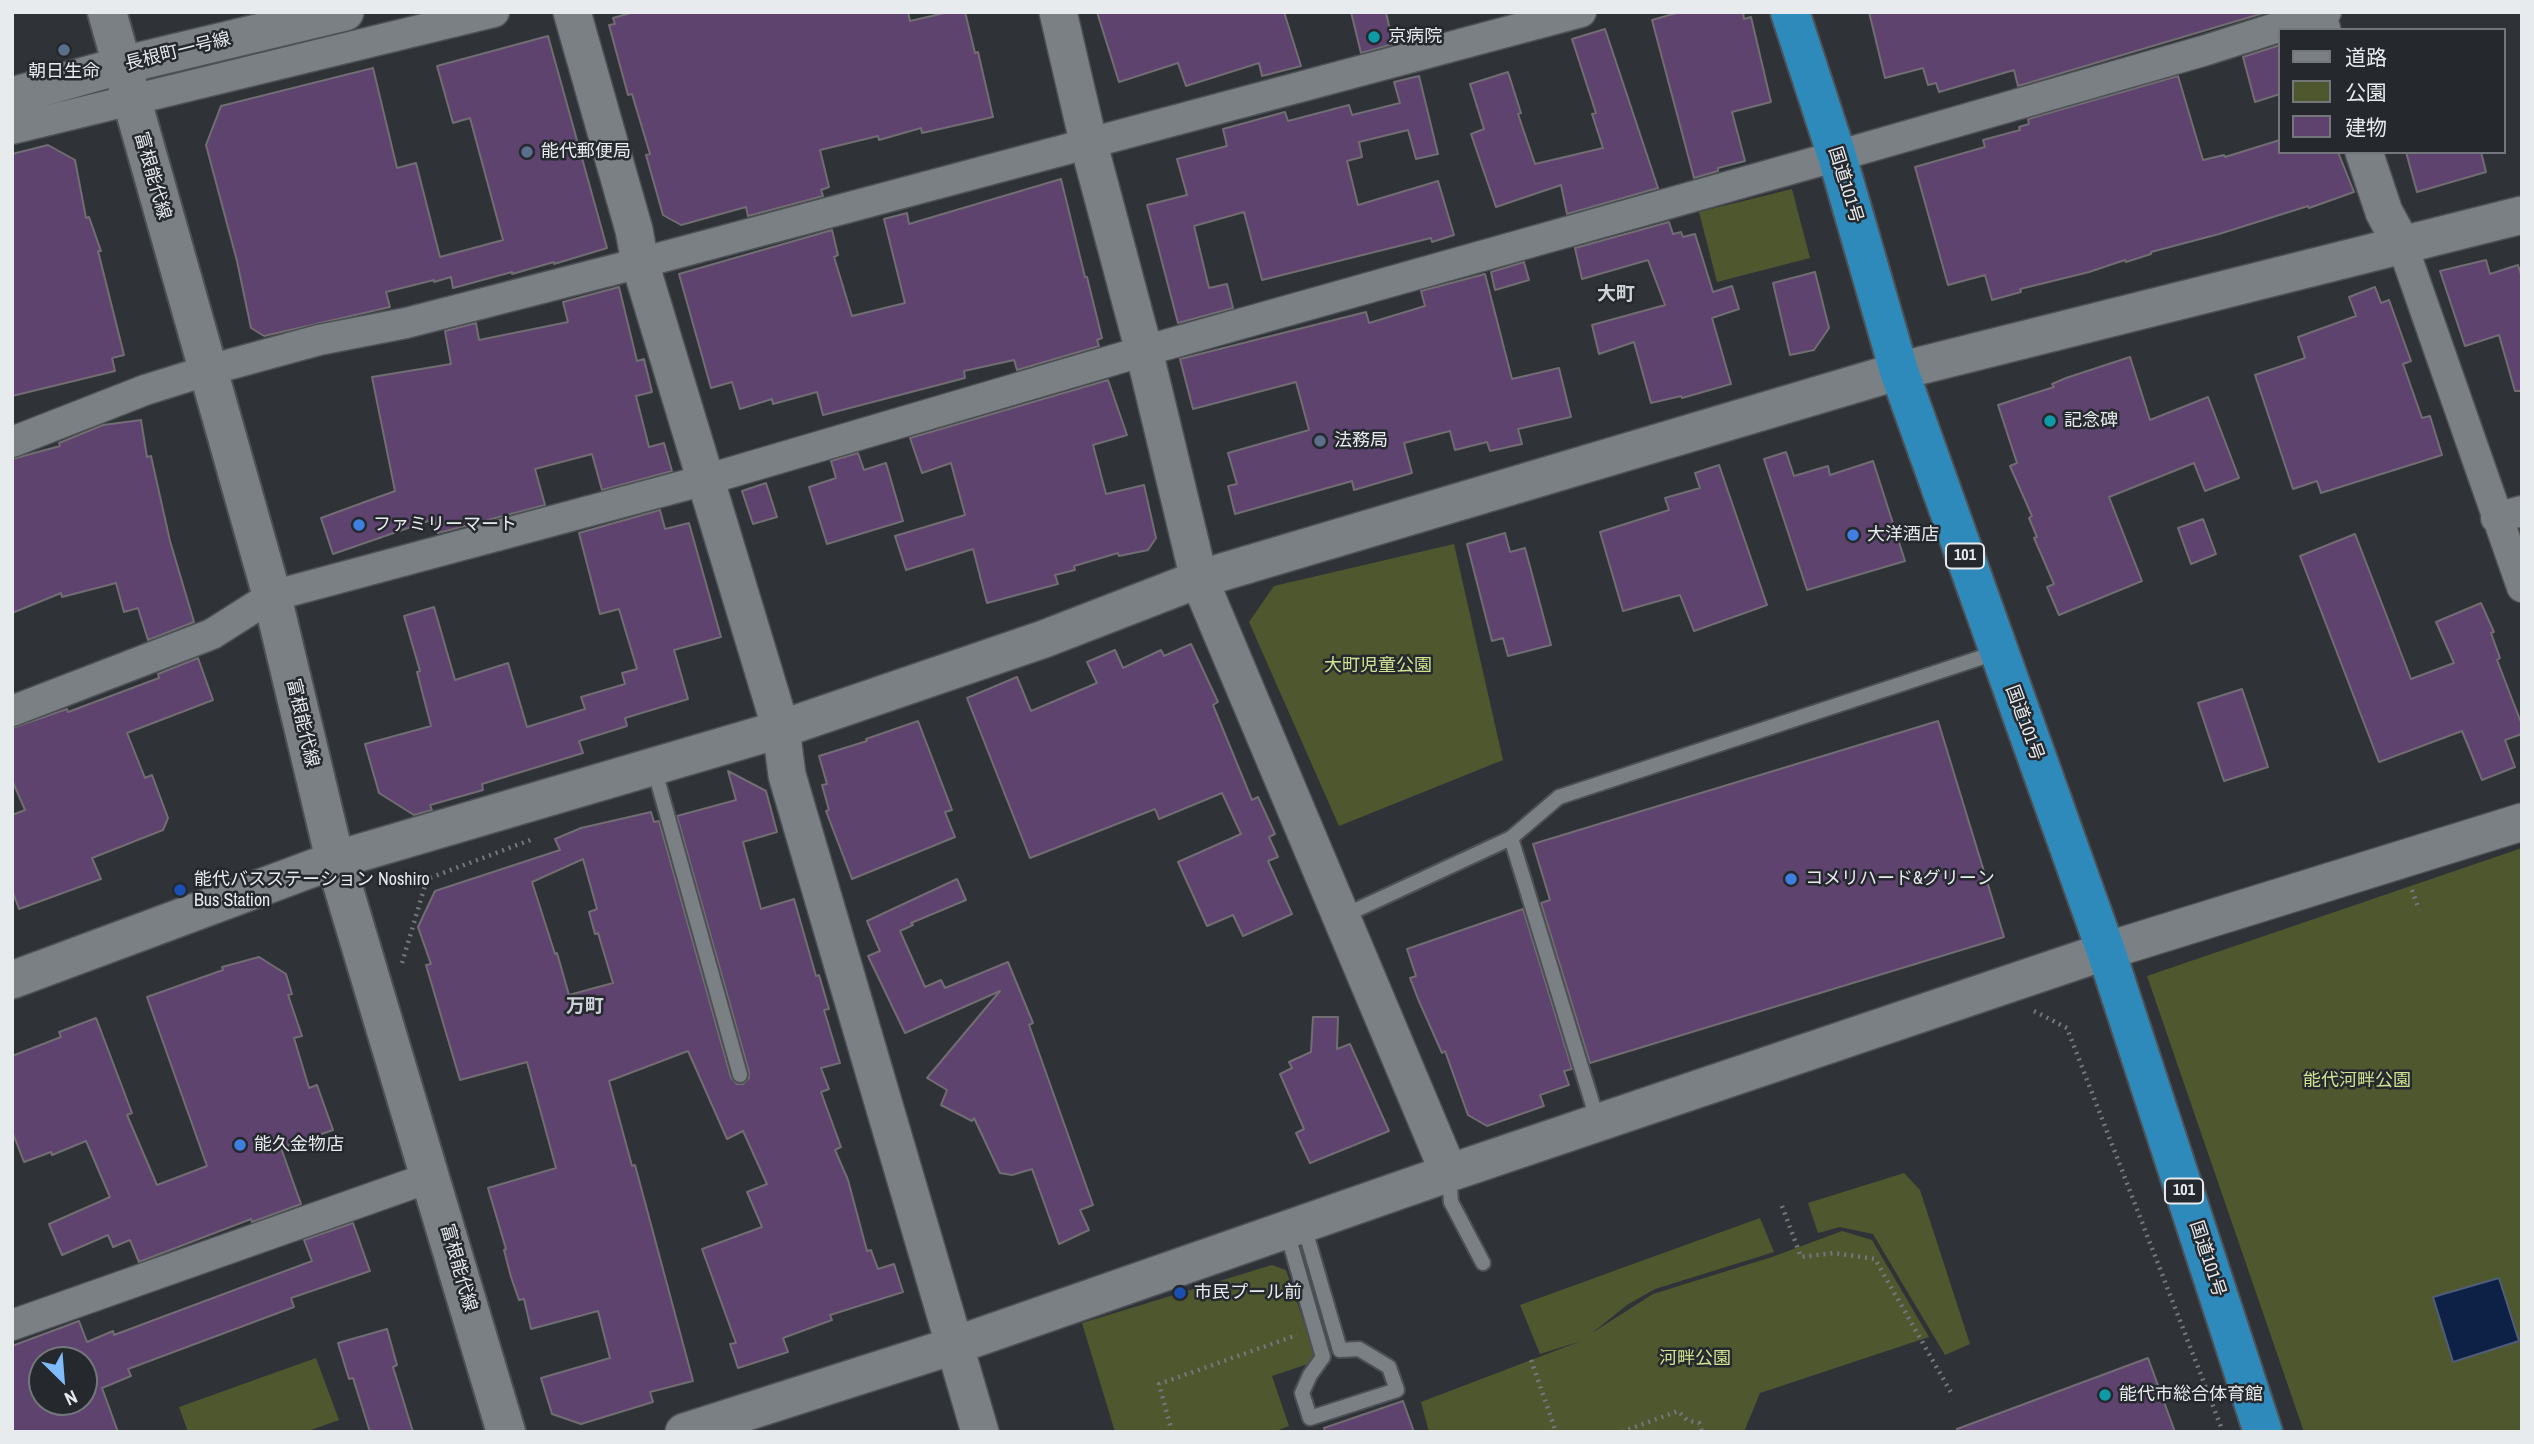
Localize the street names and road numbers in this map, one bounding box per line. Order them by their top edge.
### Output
street label: 長根町一号線 [123,28,233,76]
street label: 富根能代線 [129,130,175,222]
street label: 国道101号 [1823,144,1867,226]
road number: 101 [1946,544,1984,568]
street label: 富根能代線 [281,677,323,769]
street label: 国道101号 [2000,682,2048,764]
road number: 101 [2165,1178,2203,1204]
street label: 国道101号 [2185,1218,2229,1300]
street label: 富根能代線 [435,1222,481,1314]

